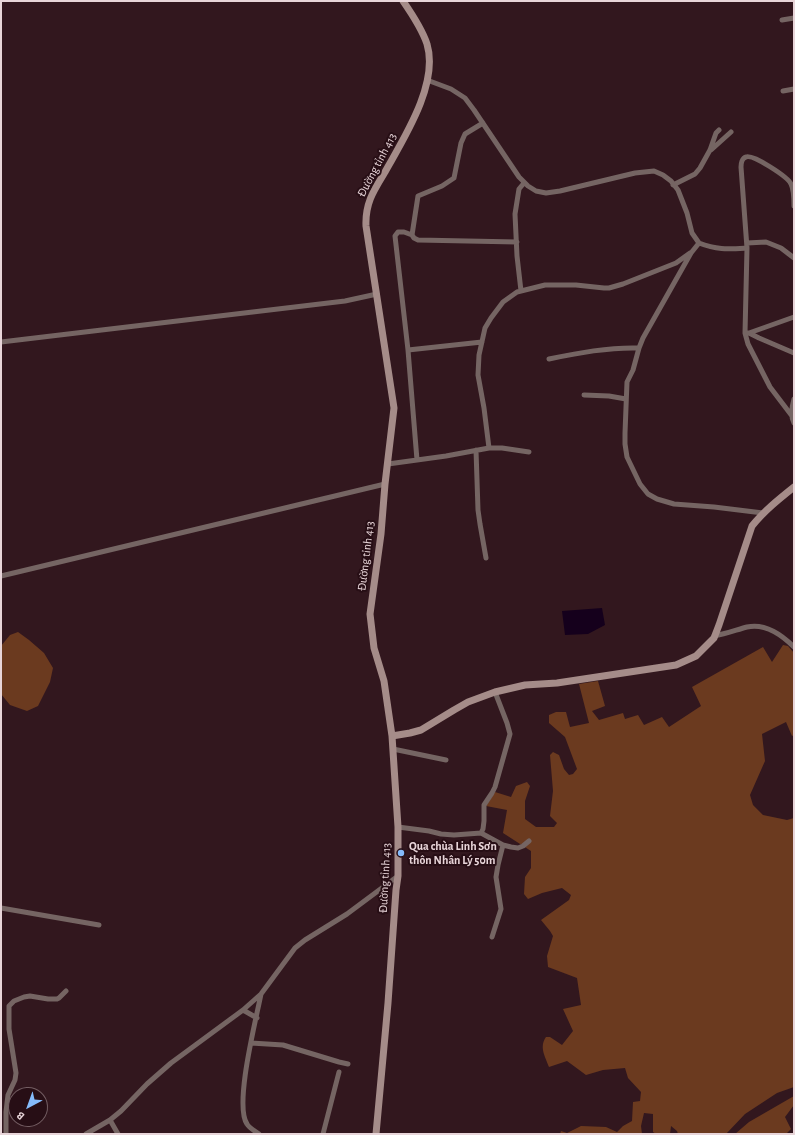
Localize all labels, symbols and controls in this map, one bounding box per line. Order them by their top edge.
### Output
street label: Đường tỉnh 413 [354,131,400,199]
street label: Đường tỉnh 413 [355,520,377,592]
place label: Qua chùa Linh Sơn thôn Nhân Lý 50m [409,839,497,867]
street label: Đường tỉnh 413 [376,842,394,914]
marker: Qua chùa Linh Sơn thôn Nhân Lý 50m [396,848,406,858]
north arrow [8,1087,48,1127]
text: B [14,1109,26,1122]

